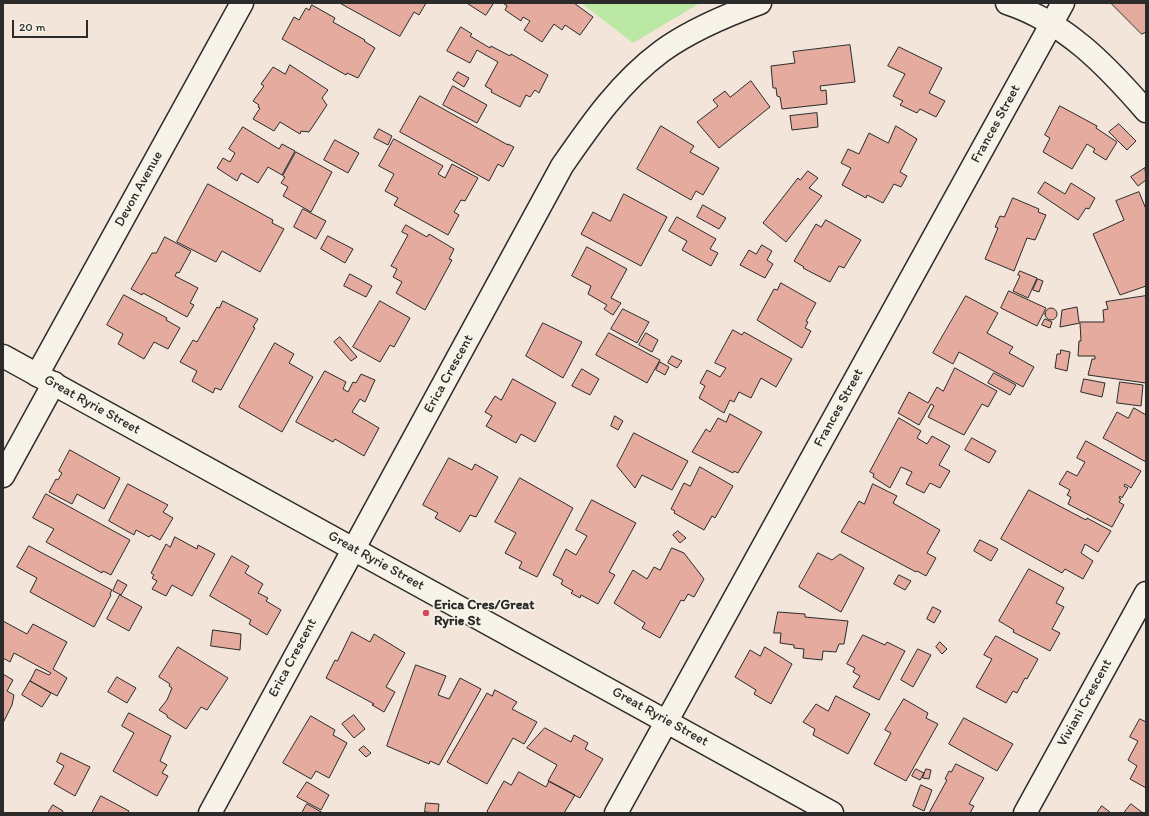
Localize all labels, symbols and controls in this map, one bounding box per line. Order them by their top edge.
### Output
scale bar [14,12,90,38]
text: 20 m [19,20,46,34]
street label: Frances Street [968,82,1024,166]
street label: Devon Avenue [111,148,167,230]
street label: Erica Crescent [421,332,477,416]
street label: Frances Street [811,366,867,450]
street label: Great Ryrie Street [41,372,143,438]
street label: Great Ryrie Street [325,528,427,594]
place label: Erica Cres/Great Ryrie St [434,597,534,630]
marker: Erica Cres/Great Ryrie St [421,608,431,618]
street label: Erica Crescent [265,616,321,700]
street label: Viviani Crescent [1054,656,1116,750]
street label: Great Ryrie Street [609,684,711,750]

